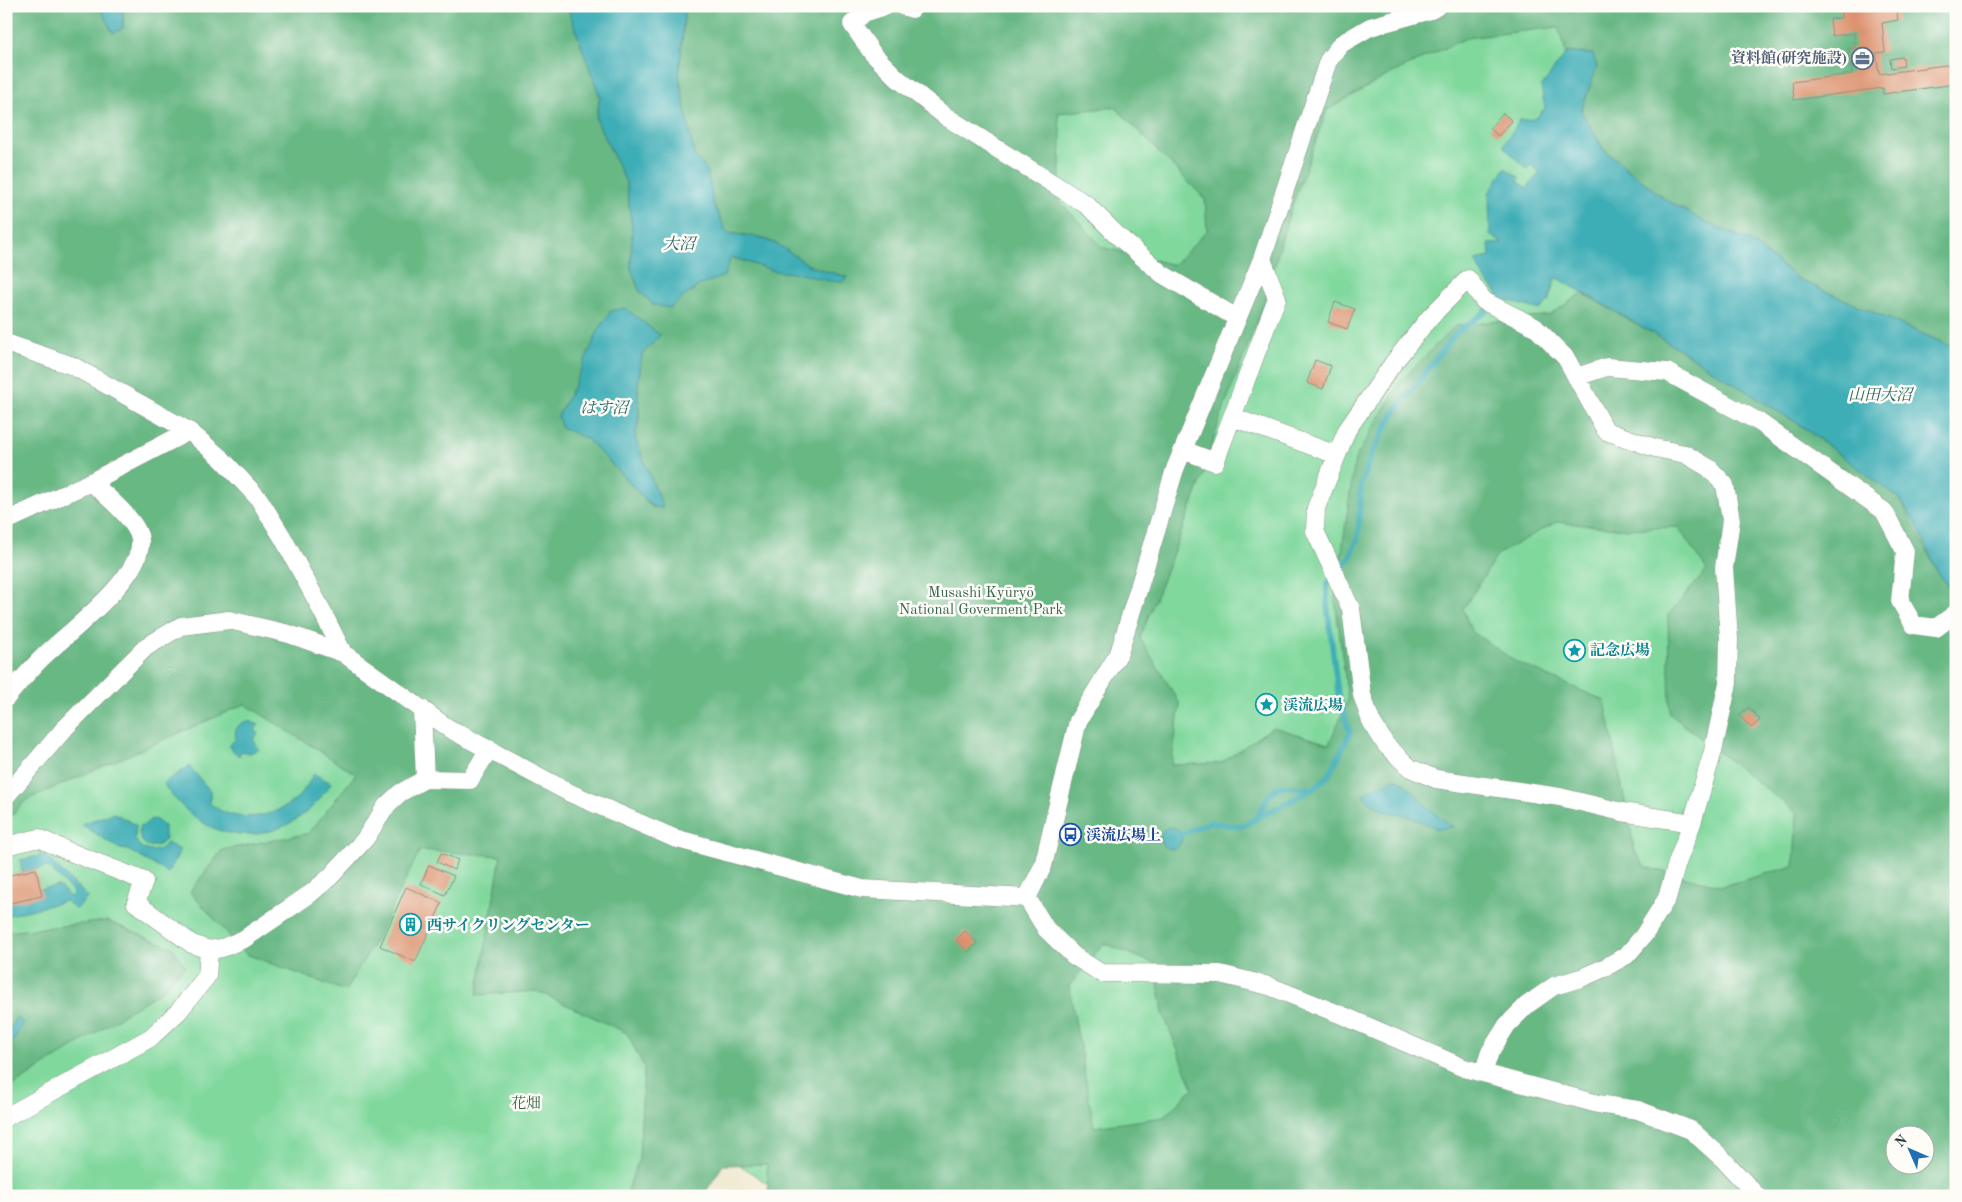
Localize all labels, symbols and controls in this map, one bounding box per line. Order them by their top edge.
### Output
office icon: 資料館(研究施設) [1851,46,1875,70]
place label: 資料館(研究施設) [1731,49,1847,67]
water label: 大沼 [663,235,698,253]
water label: 山田大沼 [1848,386,1915,404]
water label: はす沼 [580,399,631,417]
park label: Musashi Kyūryō National Goverment Park [899,586,1063,618]
place icon: 記念広場 [1562,638,1586,662]
place label: 記念広場 [1590,642,1650,659]
place icon: 渓流広場 [1255,693,1279,717]
place label: 渓流広場 [1283,696,1343,714]
bus stop icon: 渓流広場上 [1058,823,1082,847]
place label: 渓流広場上 [1086,826,1161,844]
building icon: 西サイクリングセンター [399,913,423,937]
place label: 西サイクリングセンター [427,917,590,934]
park label: 花畑 [511,1095,541,1112]
north arrow [1884,1124,1934,1174]
text: N [1893,1133,1910,1150]

